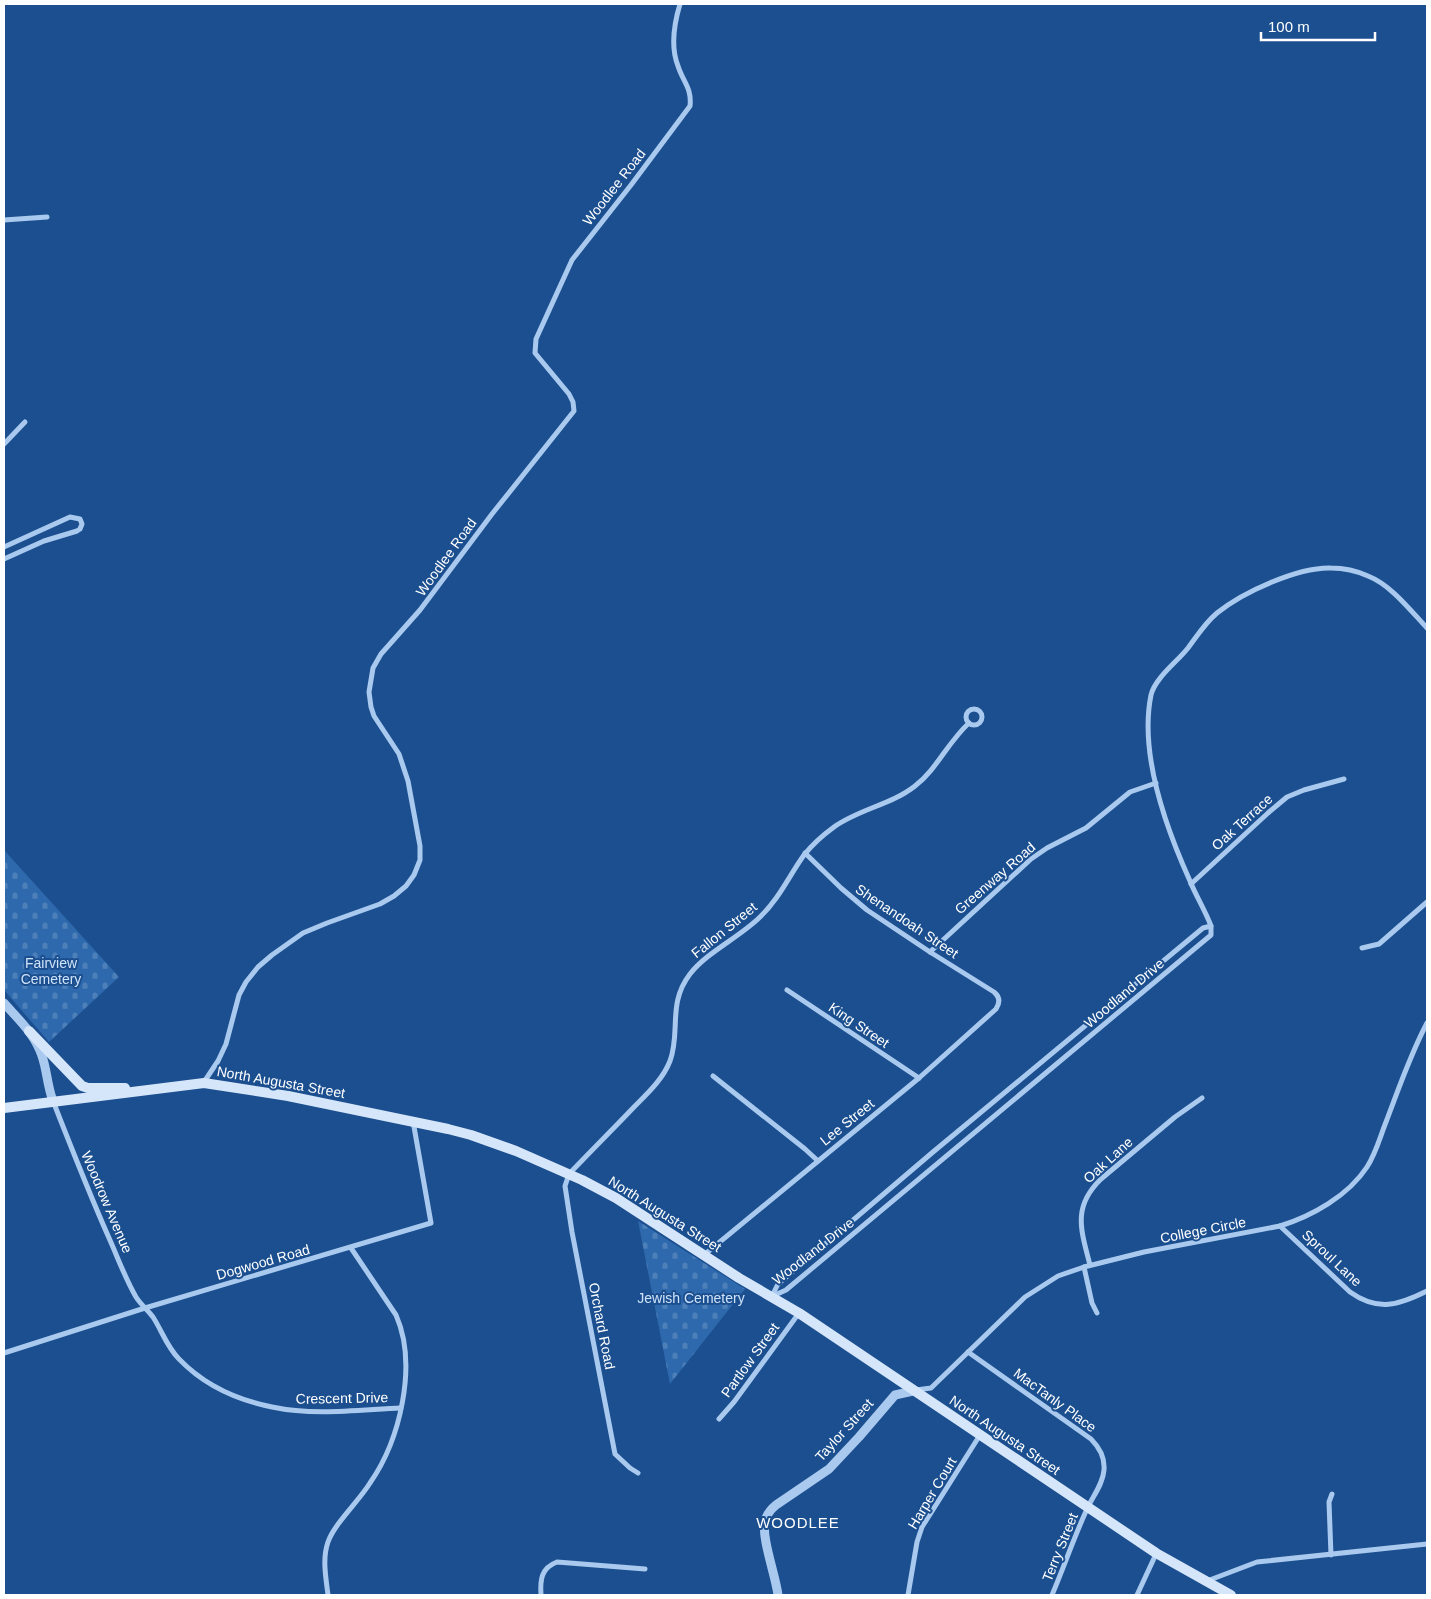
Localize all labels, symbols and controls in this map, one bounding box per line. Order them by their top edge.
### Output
scale bar [1261,10,1375,42]
text: 100 m [1268,18,1310,35]
street label: Woodlee Road [579,146,649,228]
street label: Woodlee Road [412,515,480,599]
street label: Oak Terrace [1208,790,1276,853]
street label: Greenway Road [952,839,1038,917]
street label: Shenandoah Street [853,881,962,961]
street label: Fallon Street [688,899,760,961]
park label: Fairview Cemetery [21,955,81,987]
street label: Woodland Drive [1081,955,1167,1031]
street label: King Street [826,999,892,1051]
street label: North Augusta Street [216,1063,346,1101]
street label: Lee Street [817,1095,877,1149]
street label: Oak Lane [1080,1134,1136,1186]
street label: Woodrow Avenue [78,1149,136,1256]
street label: North Augusta Street [606,1173,724,1255]
street label: Woodland Drive [769,1214,857,1288]
street label: College Circle [1159,1214,1248,1246]
street label: Sproul Lane [1299,1226,1365,1290]
street label: Dogwood Road [214,1241,312,1283]
street label: Orchard Road [586,1281,618,1371]
park label: Jewish Cemetery [637,1290,745,1306]
street label: Partlow Street [718,1320,782,1400]
street label: MacTanly Place [1011,1365,1100,1435]
street label: Crescent Drive [296,1389,389,1407]
street label: North Augusta Street [947,1392,1063,1478]
street label: Taylor Street [812,1395,876,1465]
street label: Harper Court [904,1454,960,1532]
street label: Terry Street [1039,1510,1081,1584]
district label: WOODLEE [756,1514,840,1531]

